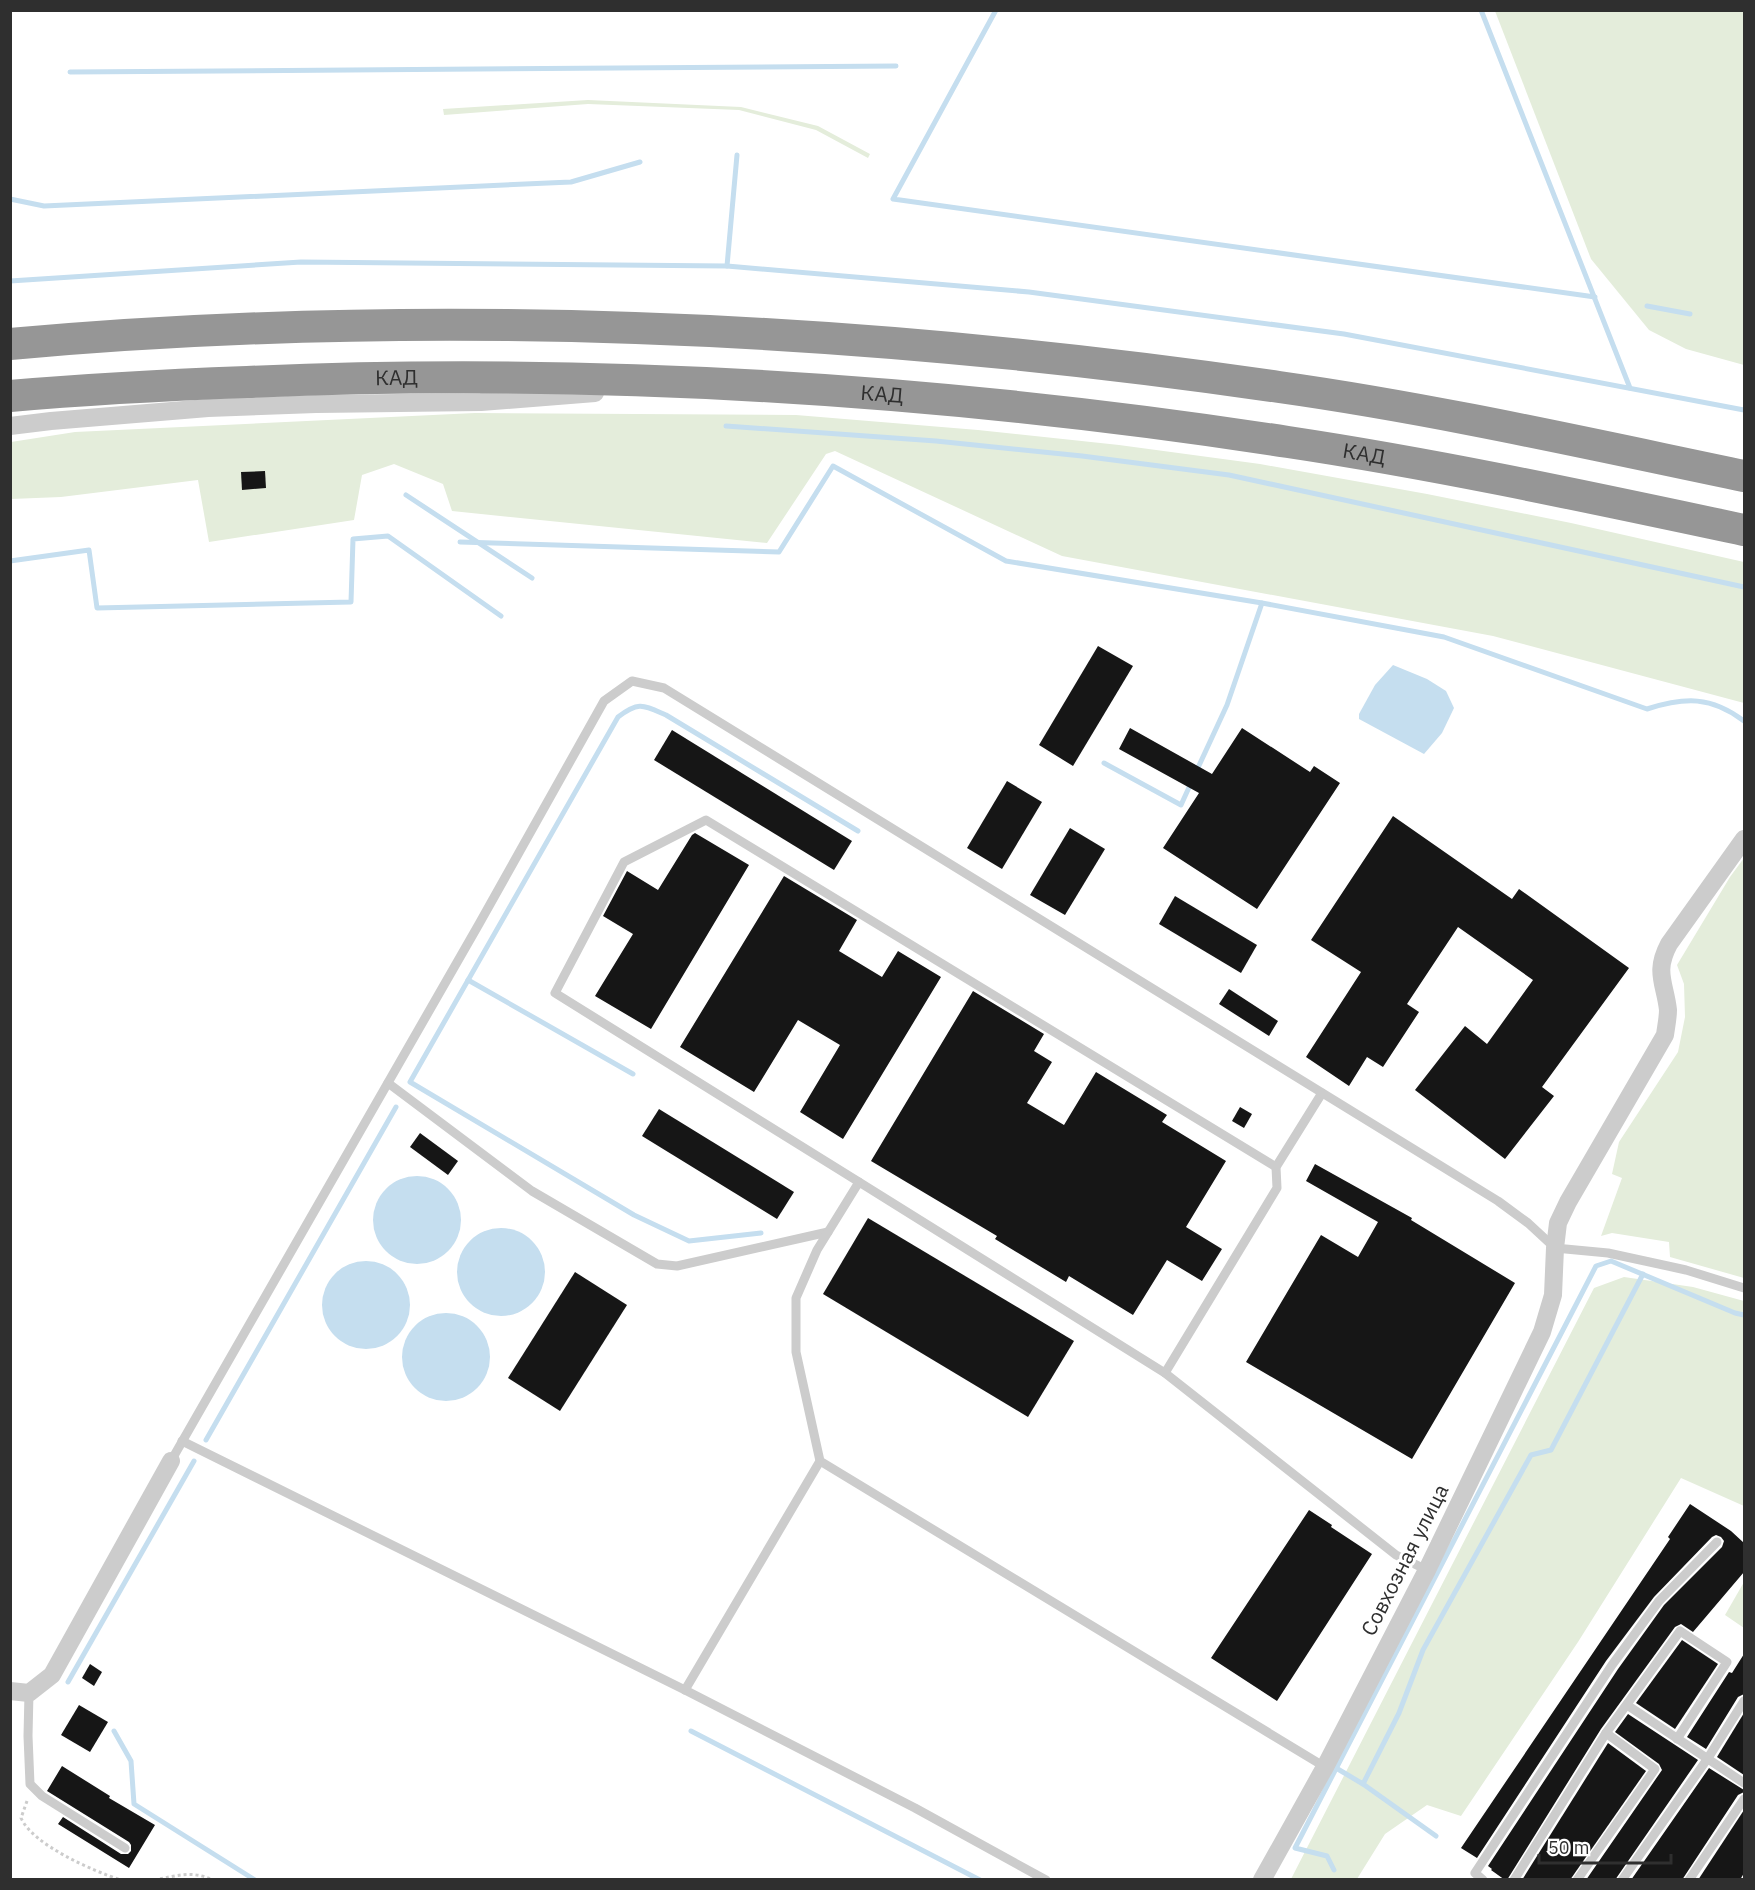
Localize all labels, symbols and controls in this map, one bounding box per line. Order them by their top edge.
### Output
street label: КАД [375,363,418,391]
street label: КАД [860,378,905,409]
street label: КАД [1341,436,1388,471]
street label: Совхозная улица [1354,1479,1454,1640]
scale bar [1539,1827,1671,1865]
text: 50 m [1548,1836,1590,1859]

